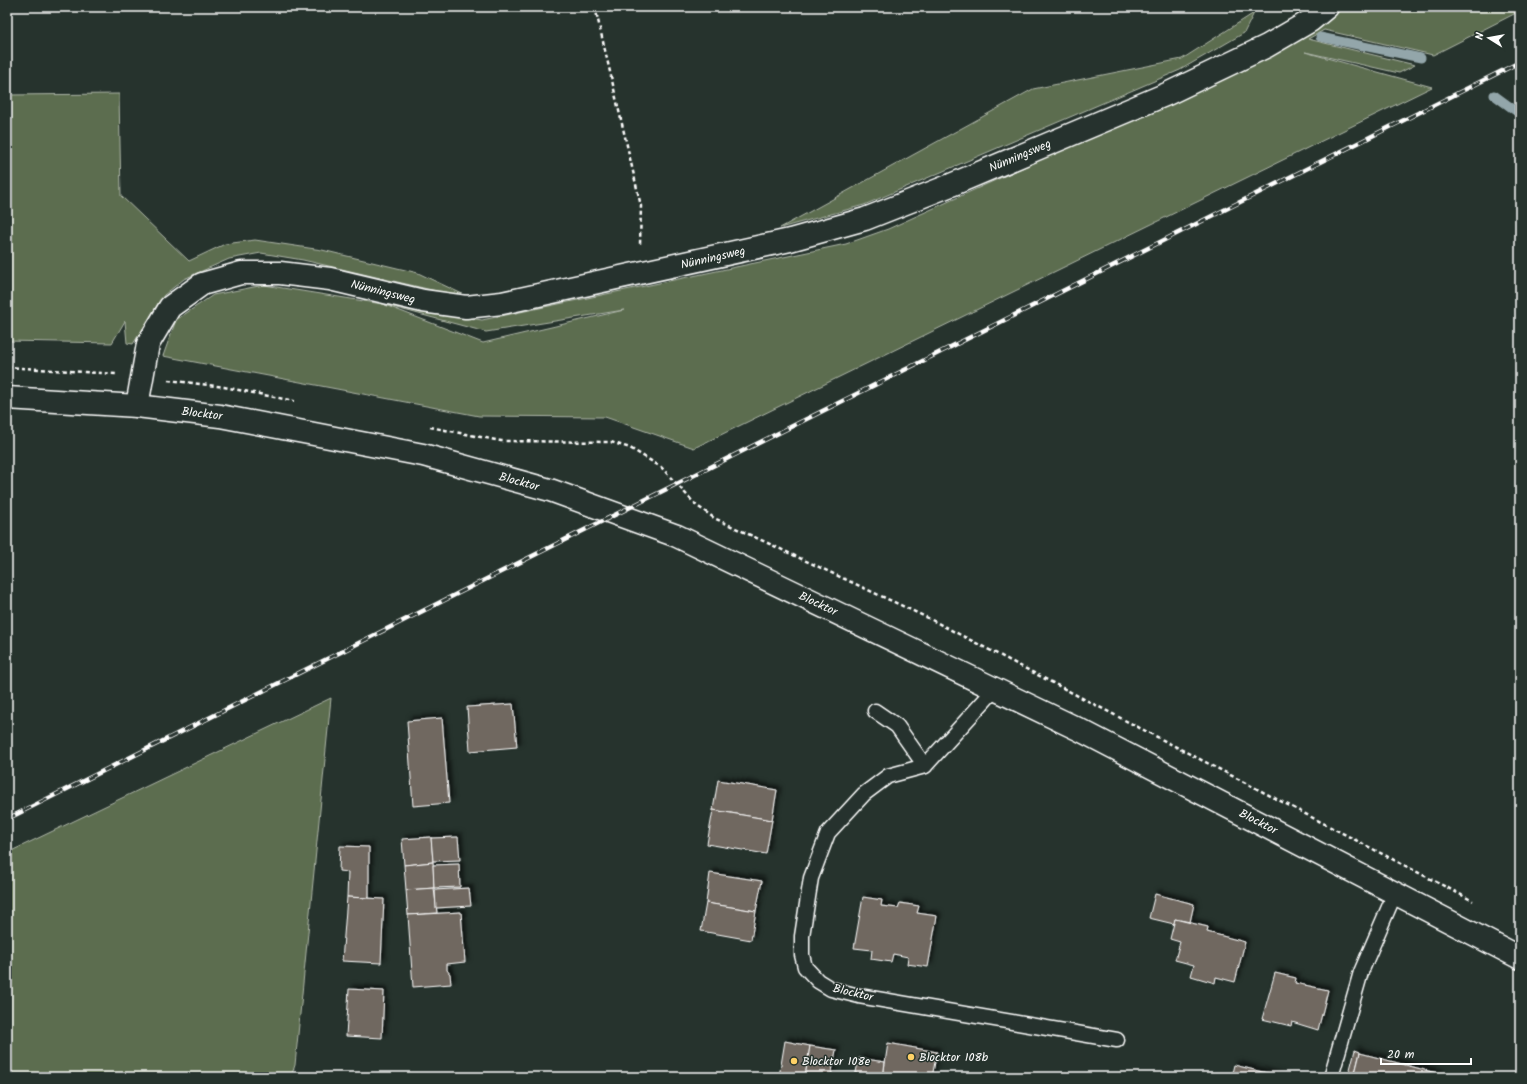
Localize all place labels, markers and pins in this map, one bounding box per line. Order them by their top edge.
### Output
place label: Blocktor 108b [919,1048,989,1067]
place label: Blocktor 108e [802,1052,871,1071]
marker: Blocktor 108b [906,1052,916,1062]
marker: Blocktor 108e [789,1056,799,1066]

